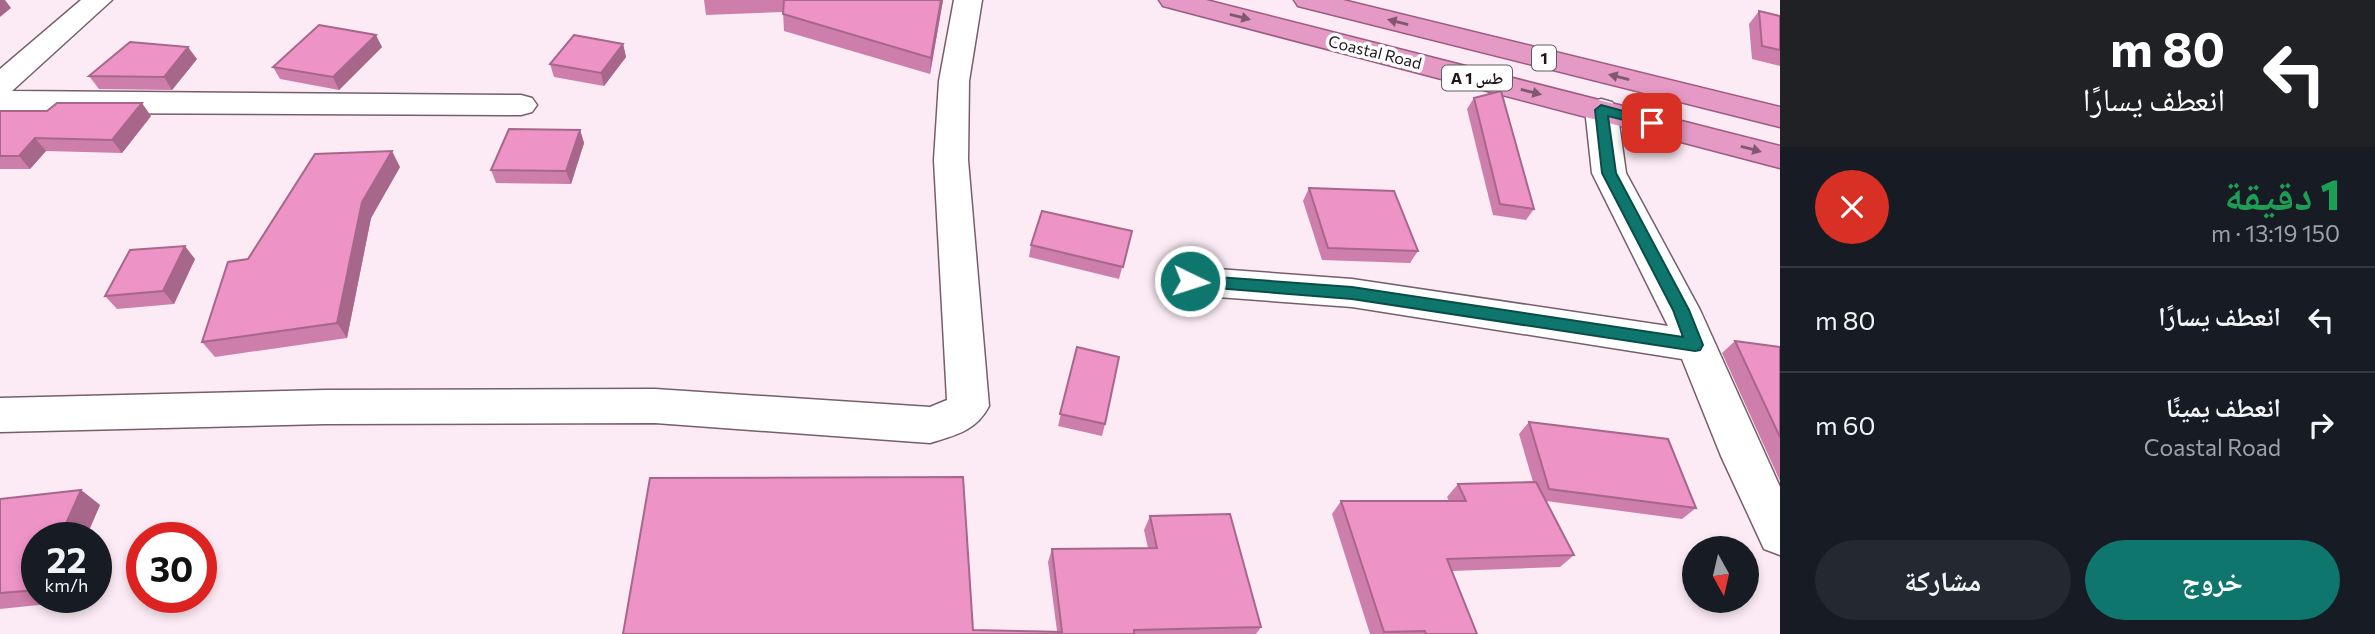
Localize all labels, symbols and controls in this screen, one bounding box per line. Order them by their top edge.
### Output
one-way arrow [1229,12,1251,23]
one-way arrow [1387,16,1409,27]
text: 80 m [2110,17,2225,77]
icon: left [2249,28,2340,119]
street label: Coastal Road [1326,31,1424,72]
road number: 1 [1532,46,1556,71]
road number: A 1 طس [1442,66,1512,90]
one-way arrow [1608,71,1630,82]
text: انعطف يسارًا [2083,78,2225,118]
one-way arrow [1520,87,1542,98]
pin [1622,93,1682,153]
icon: arrive [1633,104,1671,142]
one-way arrow [1740,144,1762,155]
text: 1 دقيقة [2224,167,2340,219]
button: close [1815,170,1889,244]
text: 150 m · 13:19 [2211,219,2340,247]
position arrow [1153,244,1227,318]
text: انعطف يسارًا [2158,300,2281,331]
icon: left [2302,301,2340,339]
text: 80 m [1815,304,1875,335]
text: انعطف يمينًا [2166,391,2281,422]
icon: right [2302,406,2340,444]
text: 60 m [1815,409,1875,440]
text: Coastal Road [2144,433,2281,461]
speed limit sign: 30 [126,522,217,613]
north arrow [1682,536,1759,612]
map controls [1682,536,1759,613]
text: 22 [47,537,86,580]
button: مشاركة [1815,540,2071,620]
button: خروج [2085,540,2340,620]
text: km/h [45,574,88,596]

